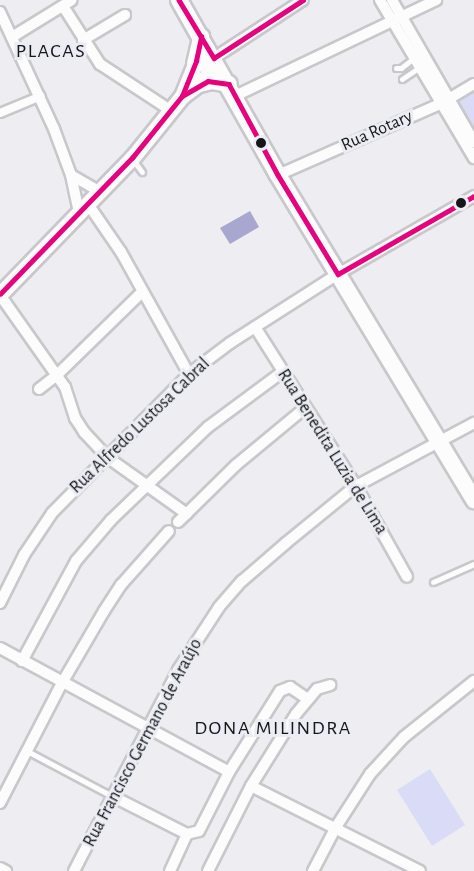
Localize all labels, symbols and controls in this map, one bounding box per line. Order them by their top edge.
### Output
district label: PLACAS [16,39,86,63]
street label: Rua Rotary [338,106,416,156]
unlabelled marker [255,137,267,149]
unlabelled marker [455,197,467,209]
street label: Rua Alfredo Lustosa Cabral [65,354,215,498]
street label: Rua Benedita Luzia de Lima [272,365,392,539]
street label: Rua Francisco Germano de Araújo [79,635,207,851]
district label: DONA MILINDRA [194,716,352,740]

